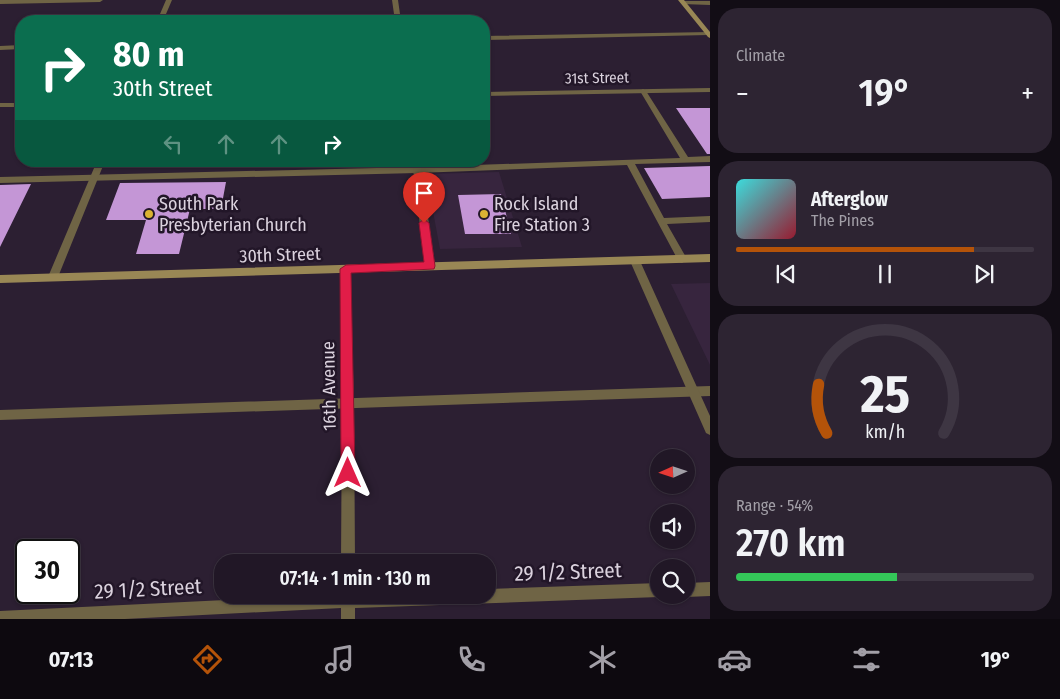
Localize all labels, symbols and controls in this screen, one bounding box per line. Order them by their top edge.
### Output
text: 80 m [113,33,185,75]
icon: right [30,35,95,100]
text: Climate [736,46,785,65]
street label: 31st Street [565,68,629,88]
text: 19° [858,70,911,116]
text: 30th Street [113,75,212,102]
text: − [736,77,749,110]
text: + [1021,77,1034,110]
icon: left [159,130,187,158]
icon: ahead [212,130,240,158]
icon: ahead [265,130,293,158]
icon: right [318,130,346,158]
pin [403,172,445,223]
icon: arrive [410,179,438,207]
text: Afterglow [811,188,888,211]
place label: South Park Presbyterian Church [159,193,307,236]
place label: Rock Island Fire Station 3 [494,193,590,236]
marker: South Park Presbyterian Church [143,208,155,220]
marker: Rock Island Fire Station 3 [478,208,490,220]
text: The Pines [811,211,874,230]
street label: 30th Street [239,243,321,267]
icon: previous [772,260,800,288]
icon: pause [871,260,899,288]
icon: next [970,260,998,288]
street label: 16th Avenue [317,341,341,431]
text: 25 [859,363,910,426]
text: km/h [865,421,905,443]
position arrow [321,446,373,498]
north arrow [650,449,695,494]
map controls [650,449,695,604]
text: Range · 54% [736,496,813,515]
button: sound [650,504,695,549]
text: 270 km [736,520,845,566]
speed limit sign: 30 [15,539,80,604]
street label: 29 1/2 Street [514,557,622,587]
button: search [650,559,695,604]
text: 07:14 · 1 min · 130 m [279,567,431,590]
street label: 29 1/2 Street [94,573,202,605]
icon: directions [190,642,225,677]
icon: music [322,642,357,677]
icon: phone [454,642,489,677]
icon: climate [585,642,620,677]
icon: car [717,642,752,677]
icon: filters [849,642,884,677]
text: 07:13 [48,646,93,673]
text: 19° [981,646,1012,673]

